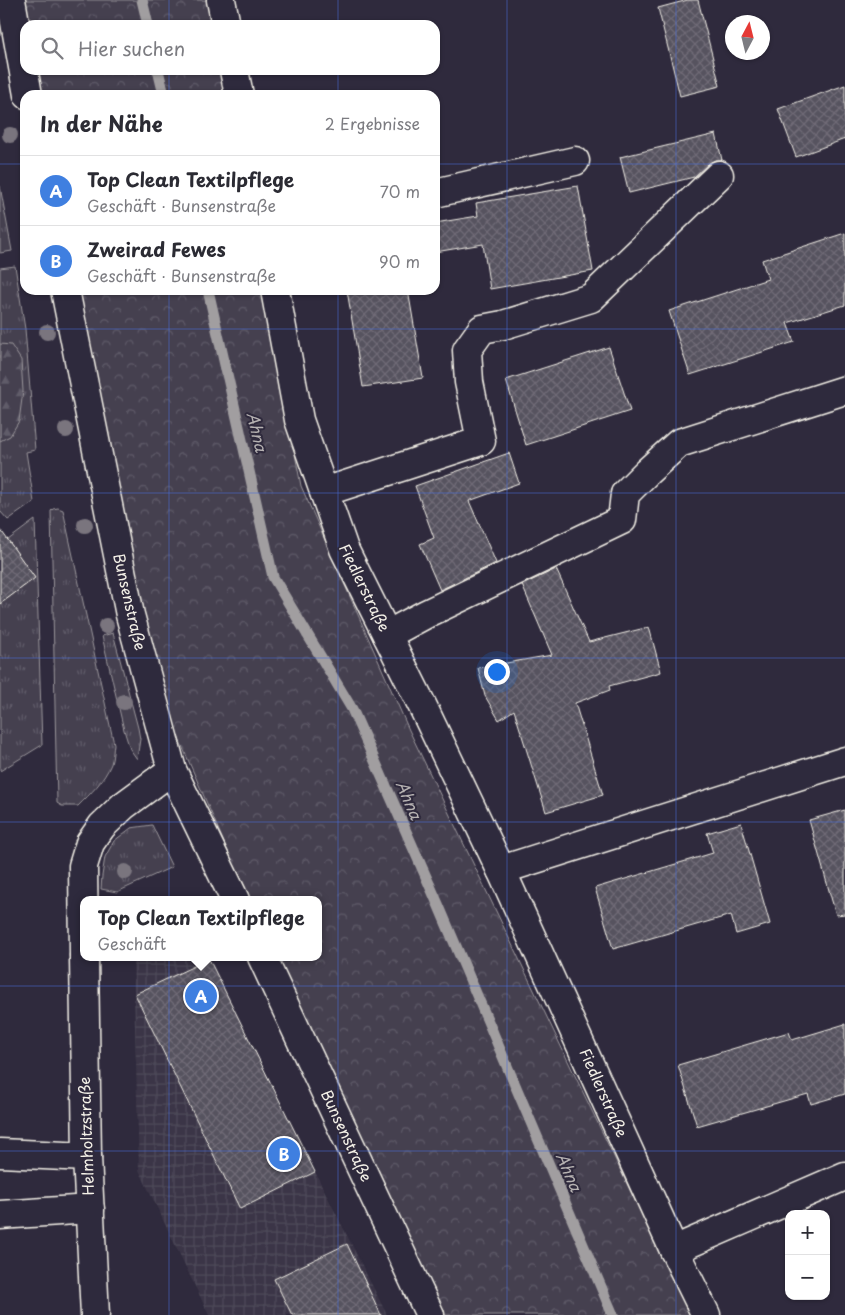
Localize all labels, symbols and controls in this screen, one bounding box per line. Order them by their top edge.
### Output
north arrow [725,15,770,60]
search box [20,20,440,75]
icon: search [38,34,66,62]
text: Hier suchen [78,34,185,62]
text: In der Nähe [40,107,162,139]
text: 2 Ergebnisse [325,111,420,135]
text: Top Clean Textilpflege [87,165,294,193]
text: A [50,179,62,203]
text: 70 m [380,179,420,203]
text: Geschäft · Bunsenstraße [87,193,276,217]
text: Zweirad Fewes [87,235,226,263]
text: B [51,249,61,273]
text: 90 m [379,249,420,273]
text: Geschäft · Bunsenstraße [87,263,276,287]
water label: Ahna [242,409,274,455]
street label: Fiedlerstraße [334,539,397,635]
street label: Bunsenstraße [108,551,153,652]
your location [484,659,510,685]
water label: Ahna [391,776,429,824]
popup [80,896,322,961]
text: Top Clean Textilpflege [97,903,305,931]
text: Geschäft [97,931,166,955]
pin: A [185,977,217,1015]
street label: Fiedlerstraße [574,1044,634,1141]
street label: Helmholtzstraße [72,1076,99,1196]
street label: Bunsenstraße [316,1086,379,1185]
pin: B [268,1135,300,1173]
water label: Ahna [551,1148,589,1196]
map controls [785,1210,830,1300]
button: + [785,1210,830,1255]
button: − [785,1255,830,1300]

